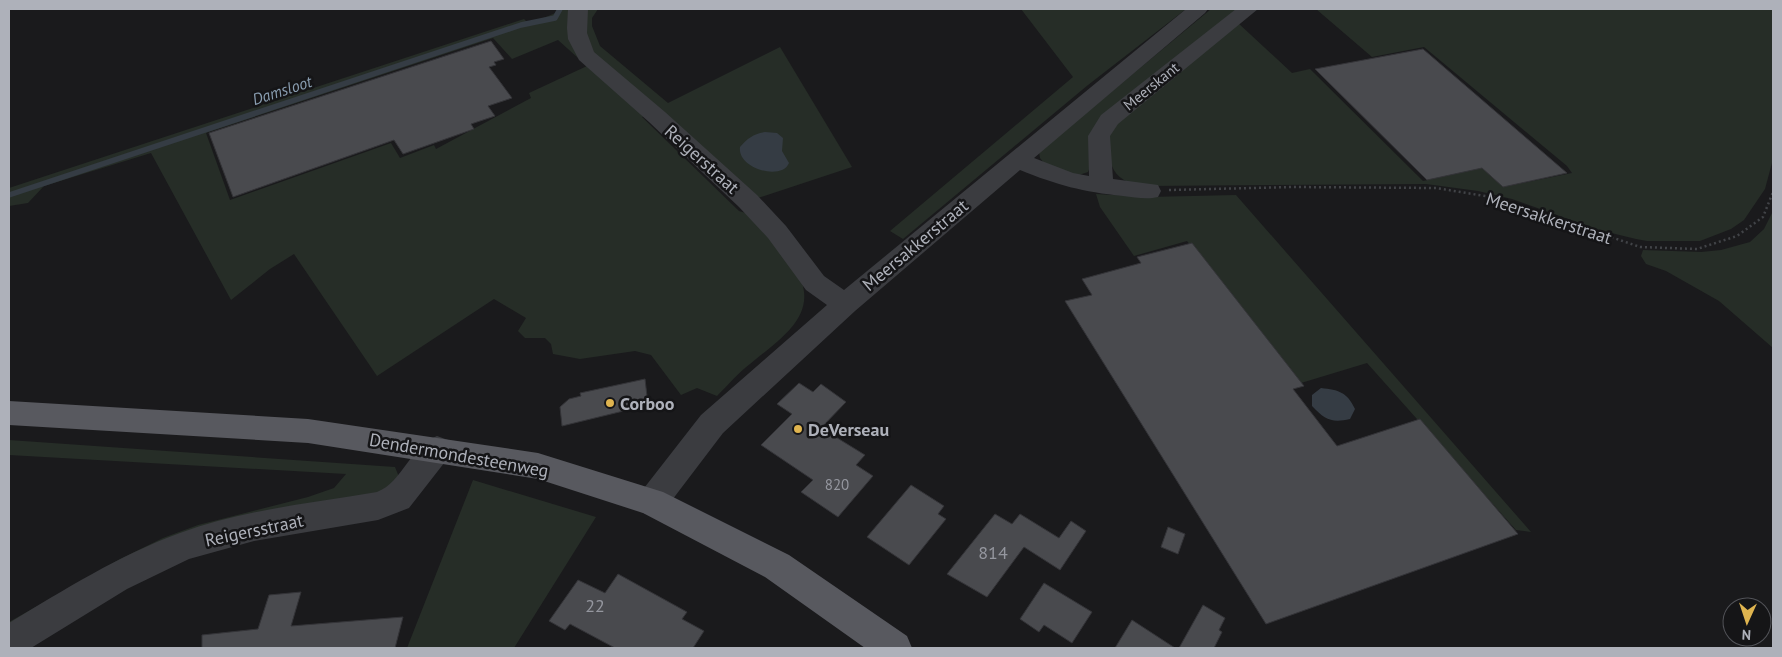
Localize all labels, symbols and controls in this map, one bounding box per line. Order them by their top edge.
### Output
street label: Meerskant [1119,58,1183,114]
water label: Damsloot [250,71,315,109]
street label: Reigerstraat [660,120,744,198]
street label: Meersakkerstraat [1483,187,1615,249]
street label: Meersakkerstraat [857,194,973,296]
place label: Corboo [620,392,675,415]
marker: Corboo [604,397,616,409]
place label: DeVerseau [808,418,889,441]
marker: DeVerseau [792,423,804,435]
street label: Dendermondesteenweg [368,428,550,482]
house number: 820 [825,475,849,494]
street label: Reigersstraat [203,508,305,552]
house number: 814 [978,541,1008,564]
house number: 22 [585,594,605,617]
north arrow [1722,597,1772,647]
text: N [1741,626,1751,644]

